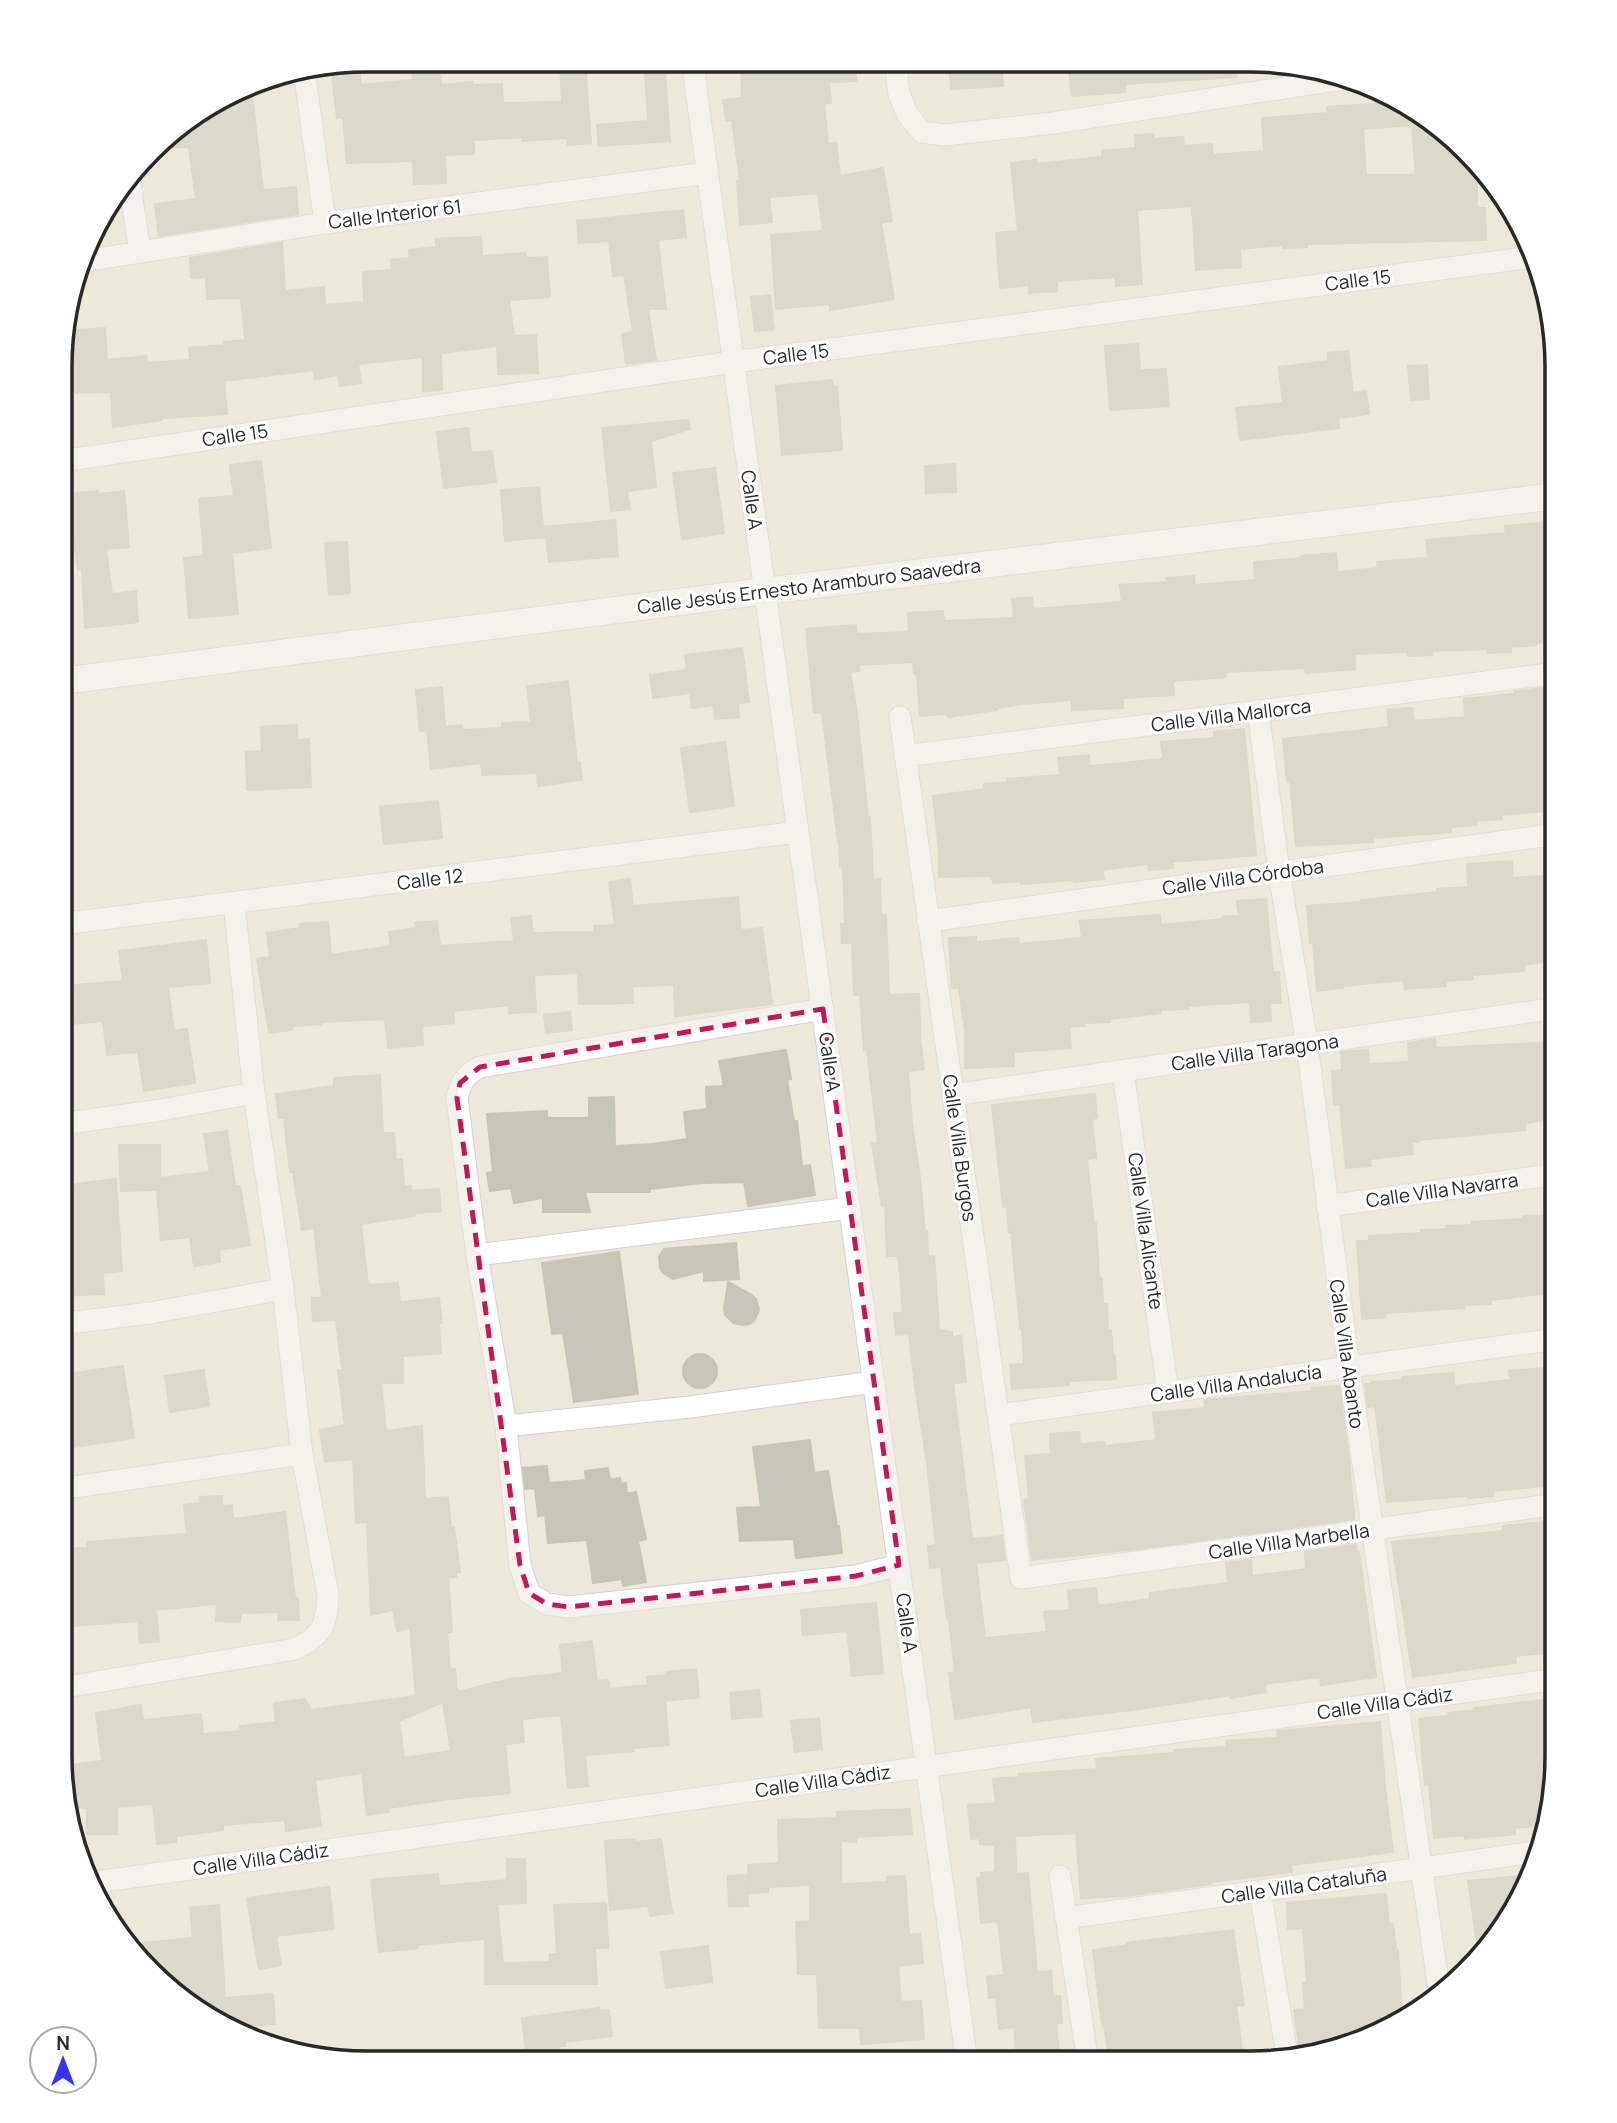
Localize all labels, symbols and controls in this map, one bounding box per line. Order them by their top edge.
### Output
street label: Calle Interior 61 [327,193,463,235]
street label: Calle 15 [1324,263,1393,297]
street label: Calle 15 [762,337,831,371]
street label: Calle 15 [200,418,270,452]
street label: Calle A [735,468,769,532]
street label: Calle Jesús Ernesto Aramburo Saavedra [636,552,982,620]
street label: Calle Villa Mallorca [1150,692,1312,738]
street label: Calle Villa Córdoba [1161,853,1325,901]
street label: Calle 12 [396,862,464,896]
street label: Calle Villa Taragona [1170,1027,1340,1077]
street label: Calle A [813,1030,847,1094]
street label: Calle Villa Burgos [937,1073,983,1223]
street label: Calle Villa Alicante [1122,1151,1170,1311]
street label: Calle Villa Navarra [1364,1166,1520,1214]
street label: Calle Villa Abanto [1324,1278,1370,1430]
street label: Calle Villa Andalucía [1149,1358,1323,1408]
street label: Calle Villa Marbella [1207,1517,1371,1565]
street label: Calle A [890,1591,924,1655]
street label: Calle Villa Cádiz [1316,1681,1454,1725]
street label: Calle Villa Cádiz [754,1759,892,1803]
street label: Calle Villa Cádiz [192,1837,330,1881]
street label: Calle Villa Cataluña [1220,1861,1388,1909]
north arrow [28,2025,98,2095]
text: N [56,2030,70,2056]

